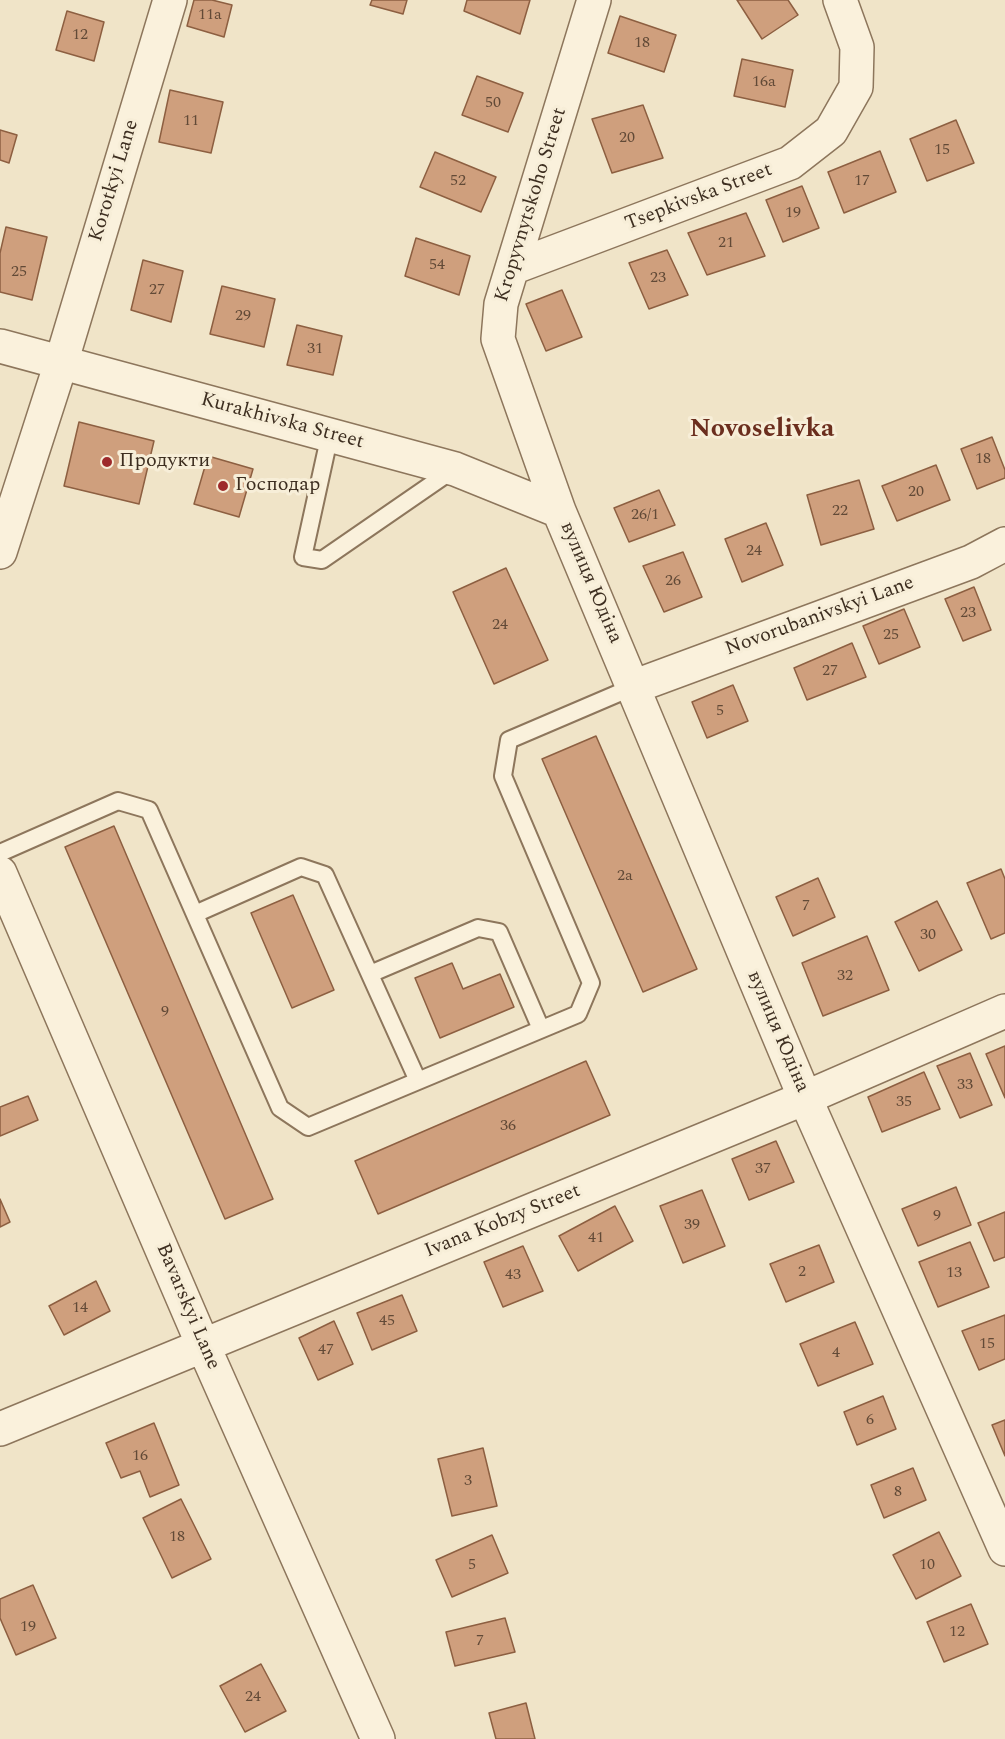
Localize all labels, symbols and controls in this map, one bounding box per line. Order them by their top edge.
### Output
house number: 11а [198,6,222,26]
house number: 12 [72,26,88,46]
house number: 18 [634,34,650,54]
house number: 16а [752,73,776,93]
house number: 50 [485,94,501,114]
street label: Kropyvnytskoho Street [491,105,573,305]
house number: 11 [183,112,199,132]
street label: Korotkyi Lane [85,117,145,245]
house number: 20 [619,129,635,149]
house number: 15 [934,141,950,161]
street label: Tsepkivska Street [622,159,776,237]
house number: 52 [450,172,466,192]
house number: 17 [854,172,870,192]
house number: 19 [785,204,801,224]
house number: 21 [718,234,734,254]
house number: 54 [429,256,445,276]
house number: 25 [11,263,27,283]
house number: 23 [650,269,666,289]
house number: 27 [149,281,165,301]
house number: 29 [235,307,251,327]
house number: 31 [307,340,323,360]
street label: Kurakhivska Street [198,389,366,455]
district label: Novoselivka [690,415,834,447]
place label: Продукти [119,450,210,474]
house number: 18 [975,450,991,470]
marker: Продукти [100,455,114,469]
place label: Господар [235,474,320,498]
marker: Господар [216,479,230,493]
house number: 20 [908,483,924,503]
house number: 22 [832,502,848,522]
house number: 26/1 [631,506,659,526]
street label: вулиця Юдіна [554,519,626,647]
house number: 24 [746,542,762,562]
house number: 26 [665,572,681,592]
street label: Novorubanivskyi Lane [722,572,918,662]
house number: 23 [960,604,976,624]
house number: 24 [492,616,508,636]
house number: 25 [883,626,899,646]
house number: 27 [822,662,838,682]
house number: 5 [716,702,724,722]
house number: 2а [617,867,633,887]
house number: 7 [802,897,810,917]
house number: 30 [920,926,936,946]
house number: 32 [837,967,853,987]
street label: вулиця Юдіна [741,968,813,1096]
house number: 9 [161,1003,169,1023]
house number: 33 [957,1076,973,1096]
house number: 35 [896,1093,912,1113]
house number: 36 [500,1117,516,1137]
house number: 37 [755,1160,771,1180]
street label: Ivana Kobzy Street [422,1180,584,1264]
house number: 9 [933,1207,941,1227]
house number: 39 [684,1216,700,1236]
house number: 41 [588,1229,604,1249]
street label: Bavarskyi Lane [150,1240,224,1374]
house number: 2 [798,1263,806,1283]
house number: 13 [946,1264,962,1284]
house number: 43 [505,1266,521,1286]
house number: 14 [72,1299,88,1319]
house number: 45 [379,1312,395,1332]
house number: 15 [979,1335,995,1355]
house number: 47 [318,1341,334,1361]
house number: 4 [832,1344,840,1364]
house number: 6 [866,1411,874,1431]
house number: 16 [132,1447,148,1467]
house number: 3 [464,1472,472,1492]
house number: 8 [894,1483,902,1503]
house number: 18 [169,1528,185,1548]
house number: 5 [468,1556,476,1576]
house number: 10 [919,1556,935,1576]
house number: 19 [20,1618,36,1638]
house number: 12 [949,1623,965,1643]
house number: 7 [476,1632,484,1652]
house number: 24 [245,1688,261,1708]

